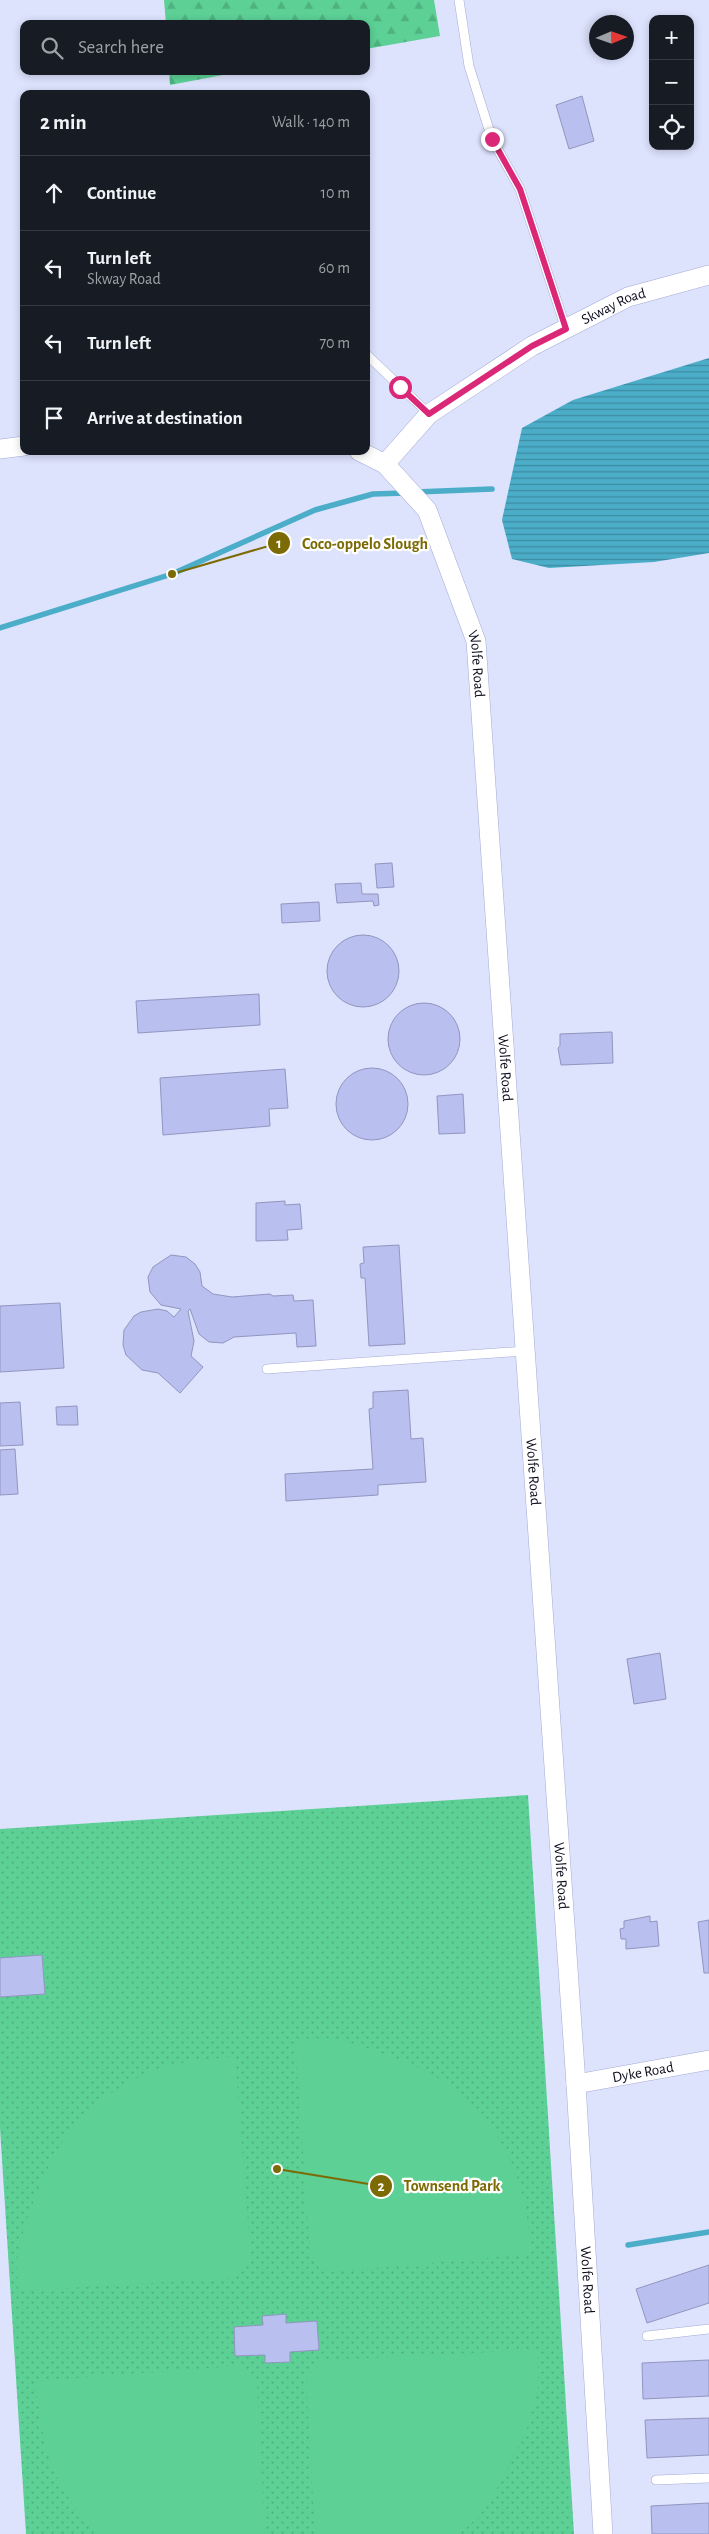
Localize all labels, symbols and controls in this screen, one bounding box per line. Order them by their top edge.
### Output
north arrow [589,15,634,60]
map controls [649,15,694,150]
button: + [649,15,694,60]
search box [20,20,370,75]
icon: search [38,34,66,62]
text: Search here [78,38,164,57]
button: − [649,60,694,105]
button: locate [649,105,694,150]
text: 2 min [40,112,87,133]
text: Walk · 140 m [272,114,350,130]
route end [481,128,504,151]
icon: ahead [40,179,68,207]
text: Continue [87,184,156,203]
text: 10 m [321,185,350,201]
text: Turn left [87,249,151,268]
icon: left [40,254,68,282]
text: 60 m [319,260,350,276]
text: Skway Road [87,271,161,287]
street label: Skway Road [579,286,647,327]
icon: left [40,329,68,357]
text: Turn left [87,334,151,353]
text: 70 m [319,335,350,351]
route start [389,376,412,399]
icon: arrive [40,404,68,432]
text: Arrive at destination [87,409,243,428]
callout: Coco-oppelo Slough [267,528,438,559]
text: 1 [276,536,282,551]
text: Coco-oppelo Slough [302,536,428,552]
street label: Wolfe Road [465,628,487,698]
street label: Wolfe Road [495,1034,515,1102]
street label: Wolfe Road [523,1438,543,1506]
street label: Wolfe Road [551,1842,571,1910]
street label: Dyke Road [611,2059,675,2085]
callout: Townsend Park [369,2170,511,2201]
text: Townsend Park [404,2178,500,2194]
text: 2 [377,2179,385,2194]
street label: Wolfe Road [578,2246,597,2314]

